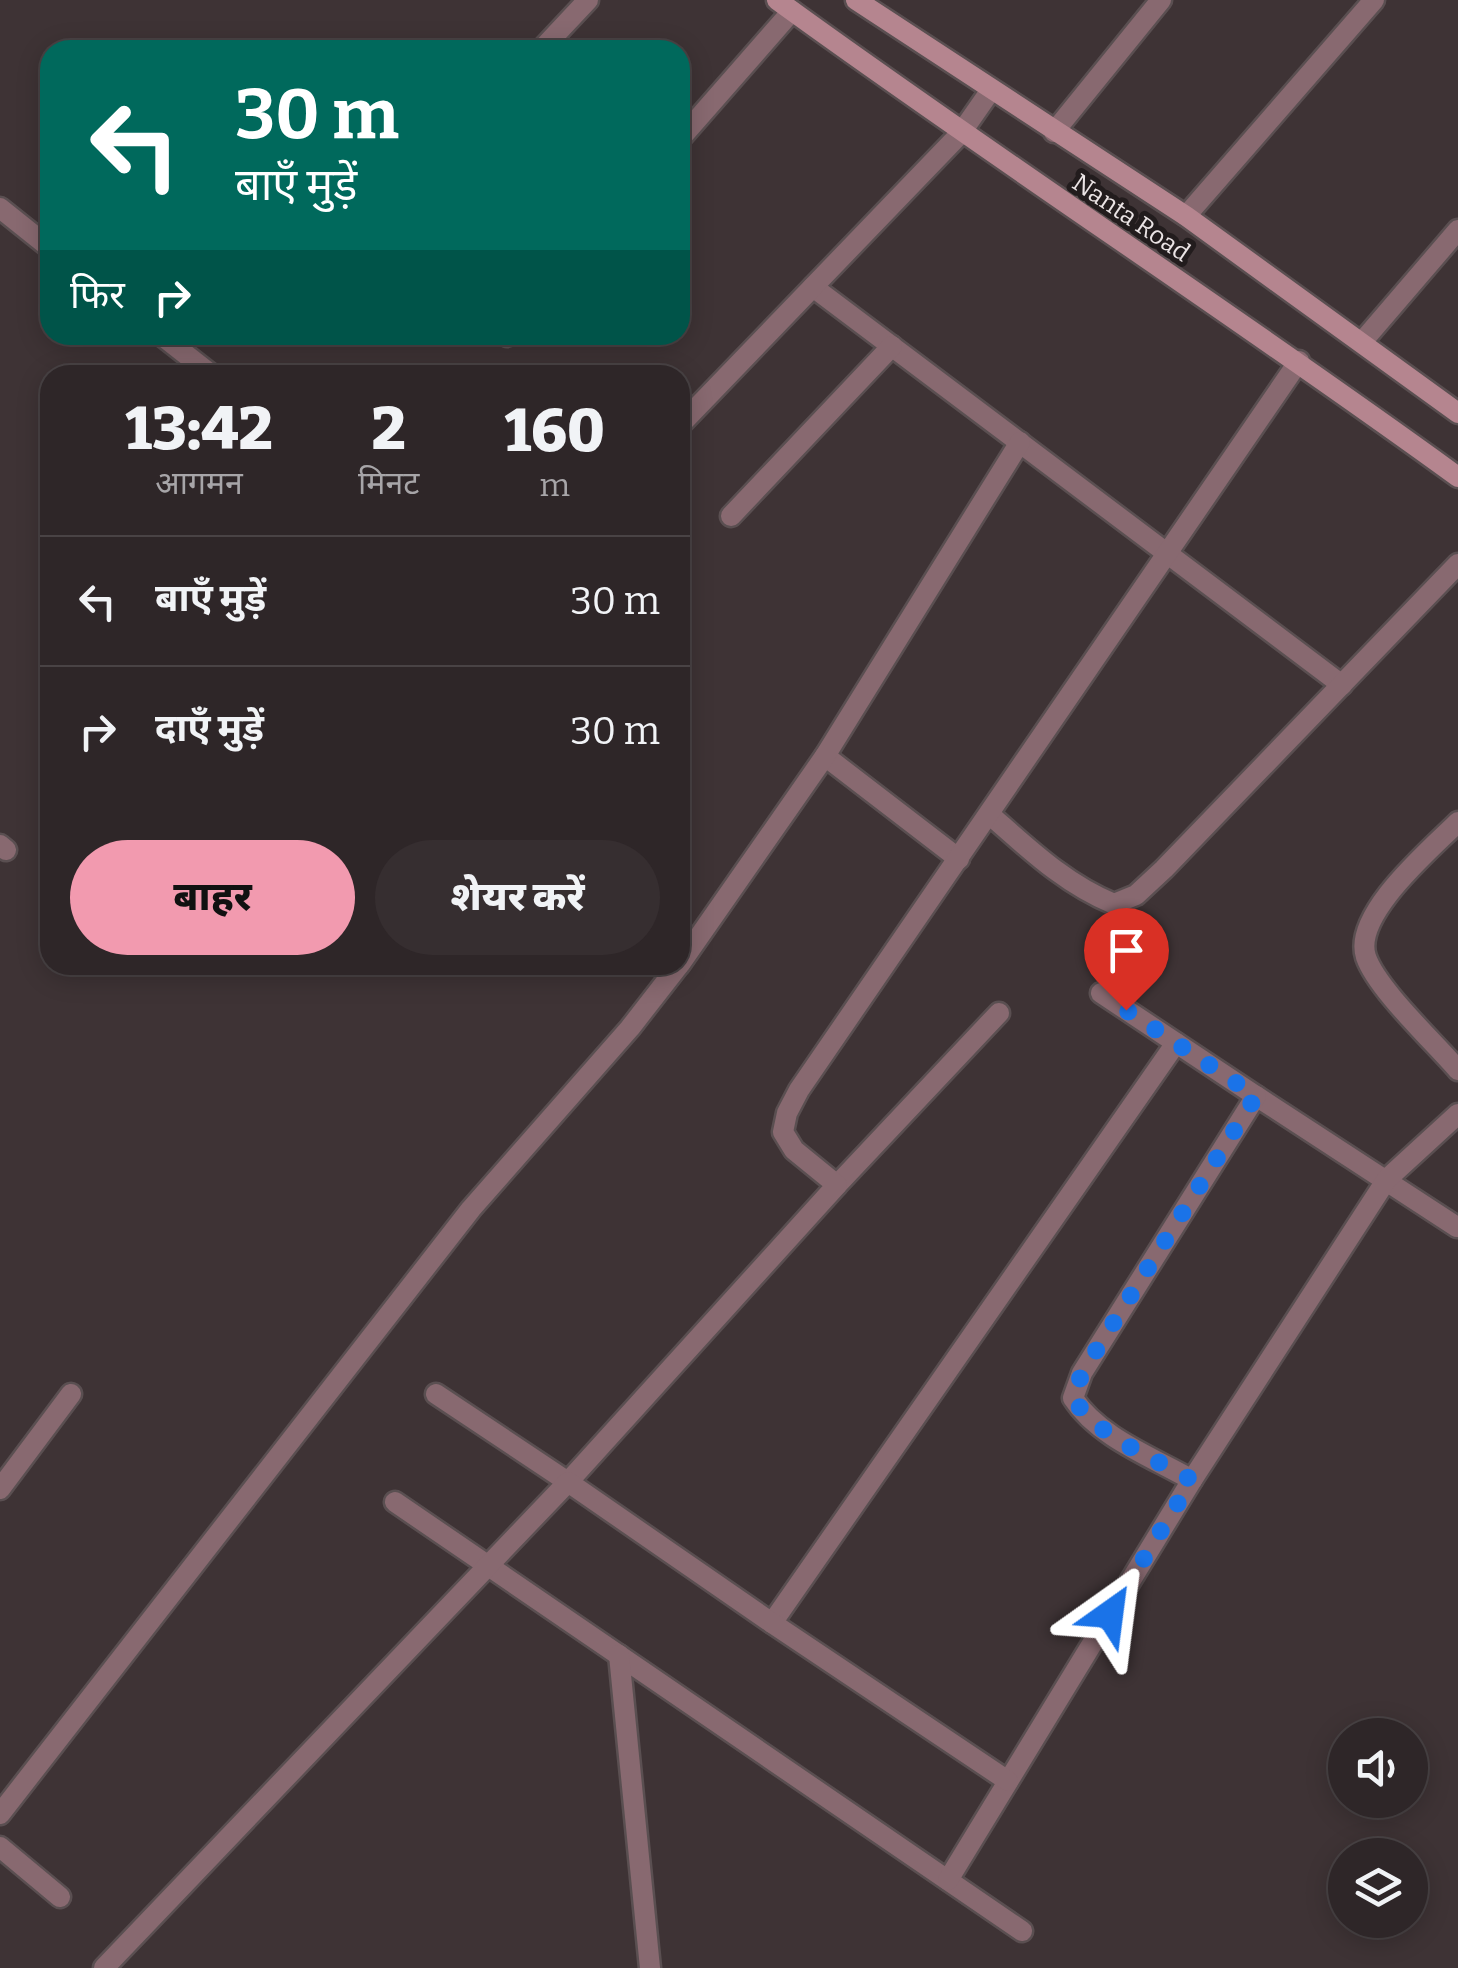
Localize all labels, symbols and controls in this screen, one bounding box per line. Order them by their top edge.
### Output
text: 30 m [235,73,399,157]
icon: left [70,80,200,210]
text: बाएँ मुड़ें [235,158,357,212]
street label: Nanta Road [1067,168,1196,268]
icon: right [145,270,200,325]
text: फिर [70,272,125,318]
text: 13:42 [125,393,273,465]
text: 2 [372,393,406,465]
text: 160 [505,395,605,467]
text: आगमन [155,464,243,502]
text: मिनट [358,464,419,502]
text: m [539,466,570,504]
icon: left [70,574,125,629]
text: बाएँ मुड़ें [155,575,266,621]
text: 30 m [570,578,660,624]
icon: right [70,704,125,759]
text: दाएँ मुड़ें [155,705,264,751]
text: 30 m [570,708,660,754]
button: बाहर [70,840,355,955]
button: शेयर करें [375,840,660,955]
pin [1084,908,1169,1011]
icon: arrive [1099,923,1154,978]
position arrow [1058,1562,1162,1666]
map controls [1328,1718,1428,1938]
button: sound [1328,1718,1428,1818]
button: layers [1328,1838,1428,1938]

